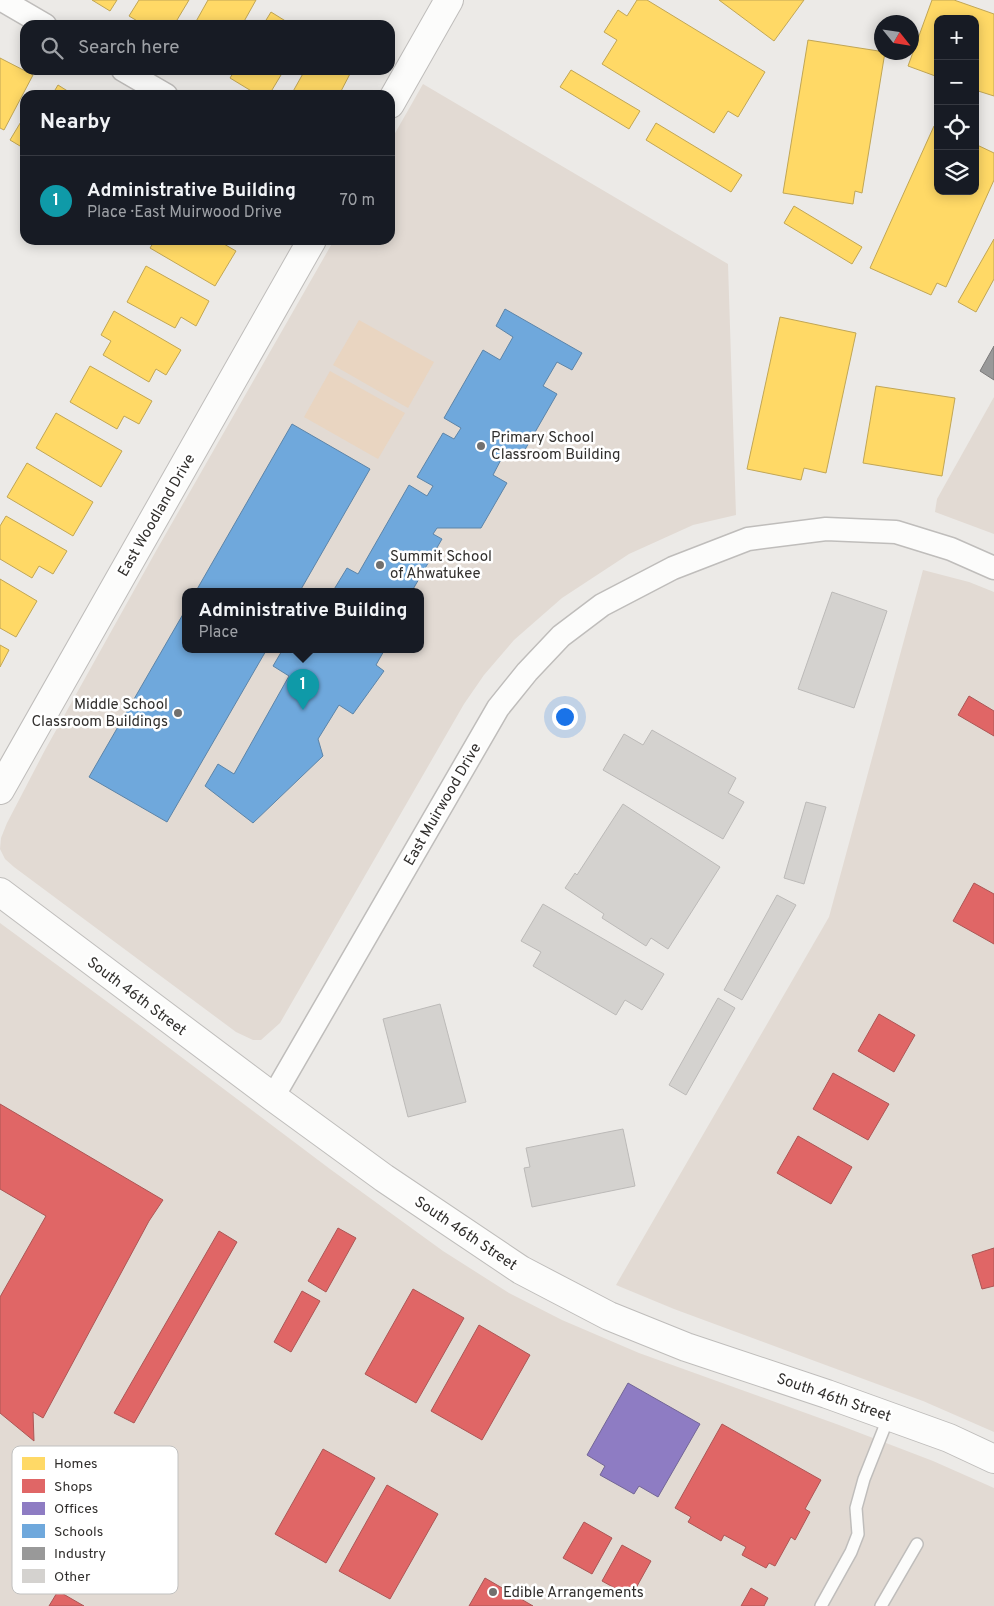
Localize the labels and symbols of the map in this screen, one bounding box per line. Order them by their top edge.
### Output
north arrow [874,15,919,60]
place label: Primary School Classroom Building [491,429,621,465]
marker: Primary School Classroom Building [475,440,487,452]
street label: East Woodland Drive [114,451,200,581]
place label: Summit School of Ahwatukee [390,548,492,584]
marker: Summit School of Ahwatukee [374,559,386,571]
pin: 1 [287,669,319,710]
place label: Middle School Classroom Buildings [31,696,168,732]
your location [552,704,578,730]
marker: Middle School Classroom Buildings [172,707,184,719]
street label: East Muirwood Drive [400,740,486,869]
street label: South 46th Street [83,954,190,1041]
street label: South 46th Street [410,1193,520,1276]
street label: South 46th Street [774,1370,893,1427]
legend [12,1446,178,1594]
text: Homes [54,1456,98,1473]
text: Shops [54,1479,93,1496]
text: Offices [54,1501,98,1518]
text: Schools [54,1524,103,1541]
text: Industry [54,1546,106,1563]
text: Other [54,1569,91,1586]
place label: Edible Arrangements [503,1584,644,1603]
marker: Edible Arrangements [487,1586,499,1598]

